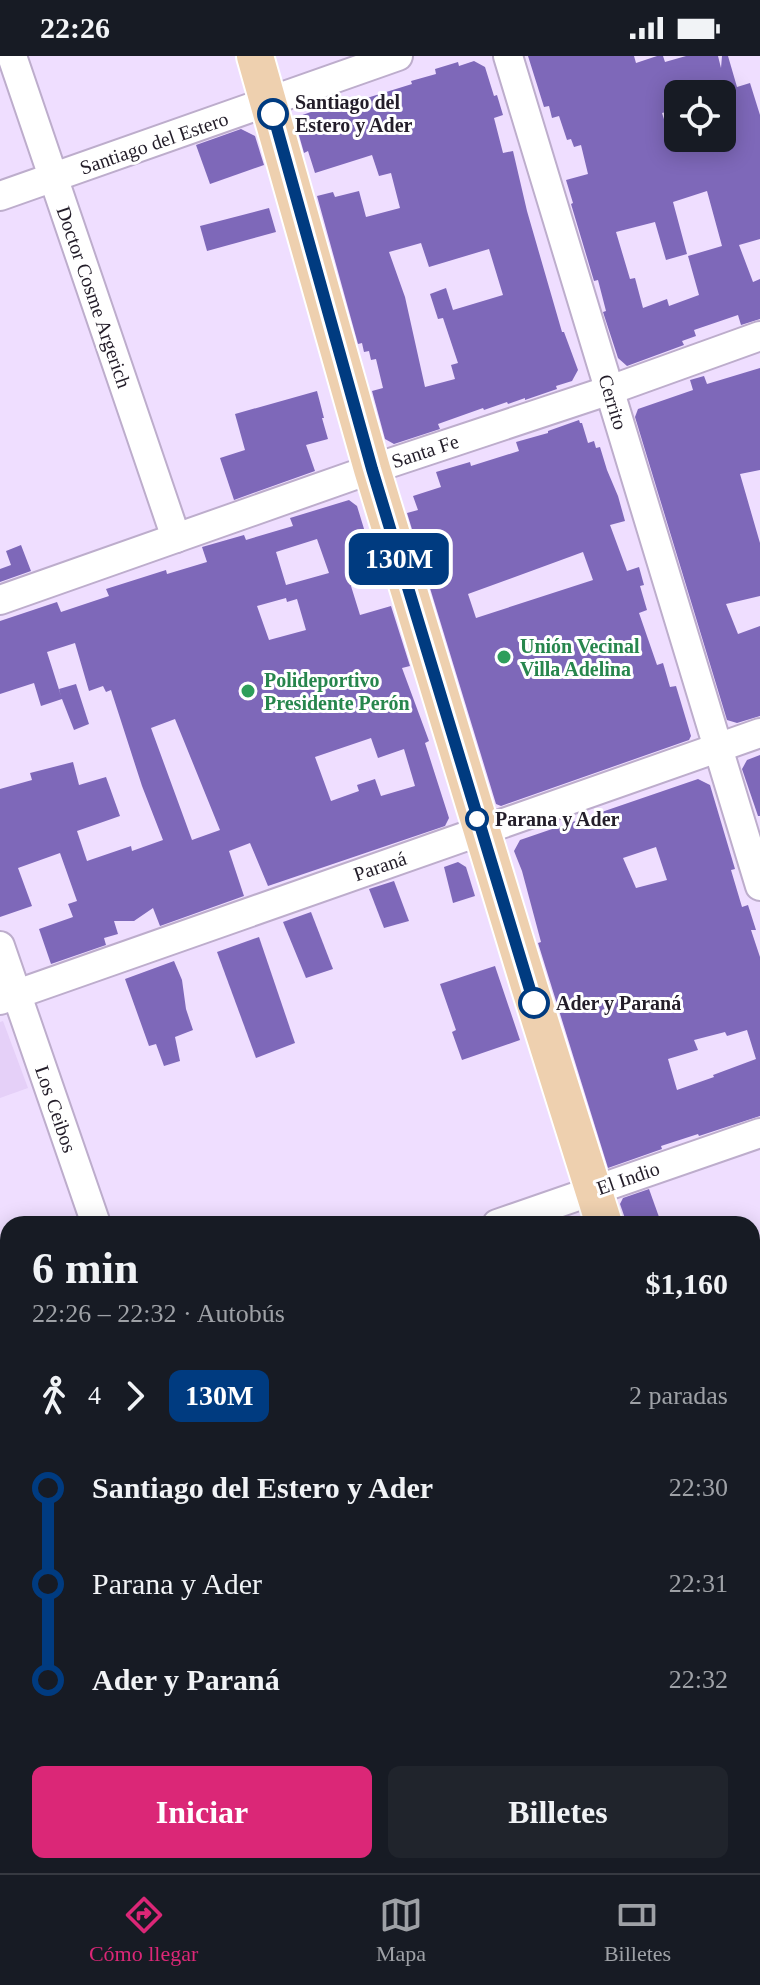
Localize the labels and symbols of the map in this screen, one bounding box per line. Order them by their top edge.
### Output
place label: Santiago del Estero y Ader [295,91,413,137]
marker: Santiago del Estero y Ader [258,99,288,129]
street label: Santiago del Estero [77,107,231,180]
street label: Doctor Cosme Argerich [52,203,135,391]
street label: Cerrito [594,372,632,432]
street label: Santa Fe [389,430,462,472]
line badge: 130M [343,533,455,585]
place label: Unión Vecinal Villa Adelina [520,635,640,680]
marker: Unión Vecinal Villa Adelina [495,648,513,666]
place label: Polideportivo Presidente Perón [264,669,410,714]
marker: Polideportivo Presidente Perón [239,682,257,700]
marker: Parana y Ader [466,808,488,830]
place label: Parana y Ader [495,808,620,831]
street label: Paraná [351,847,409,885]
marker: Ader y Paraná [519,988,549,1018]
place label: Ader y Paraná [556,992,681,1015]
street label: Los Ceibos [31,1063,81,1156]
street label: El Indio [594,1157,662,1199]

